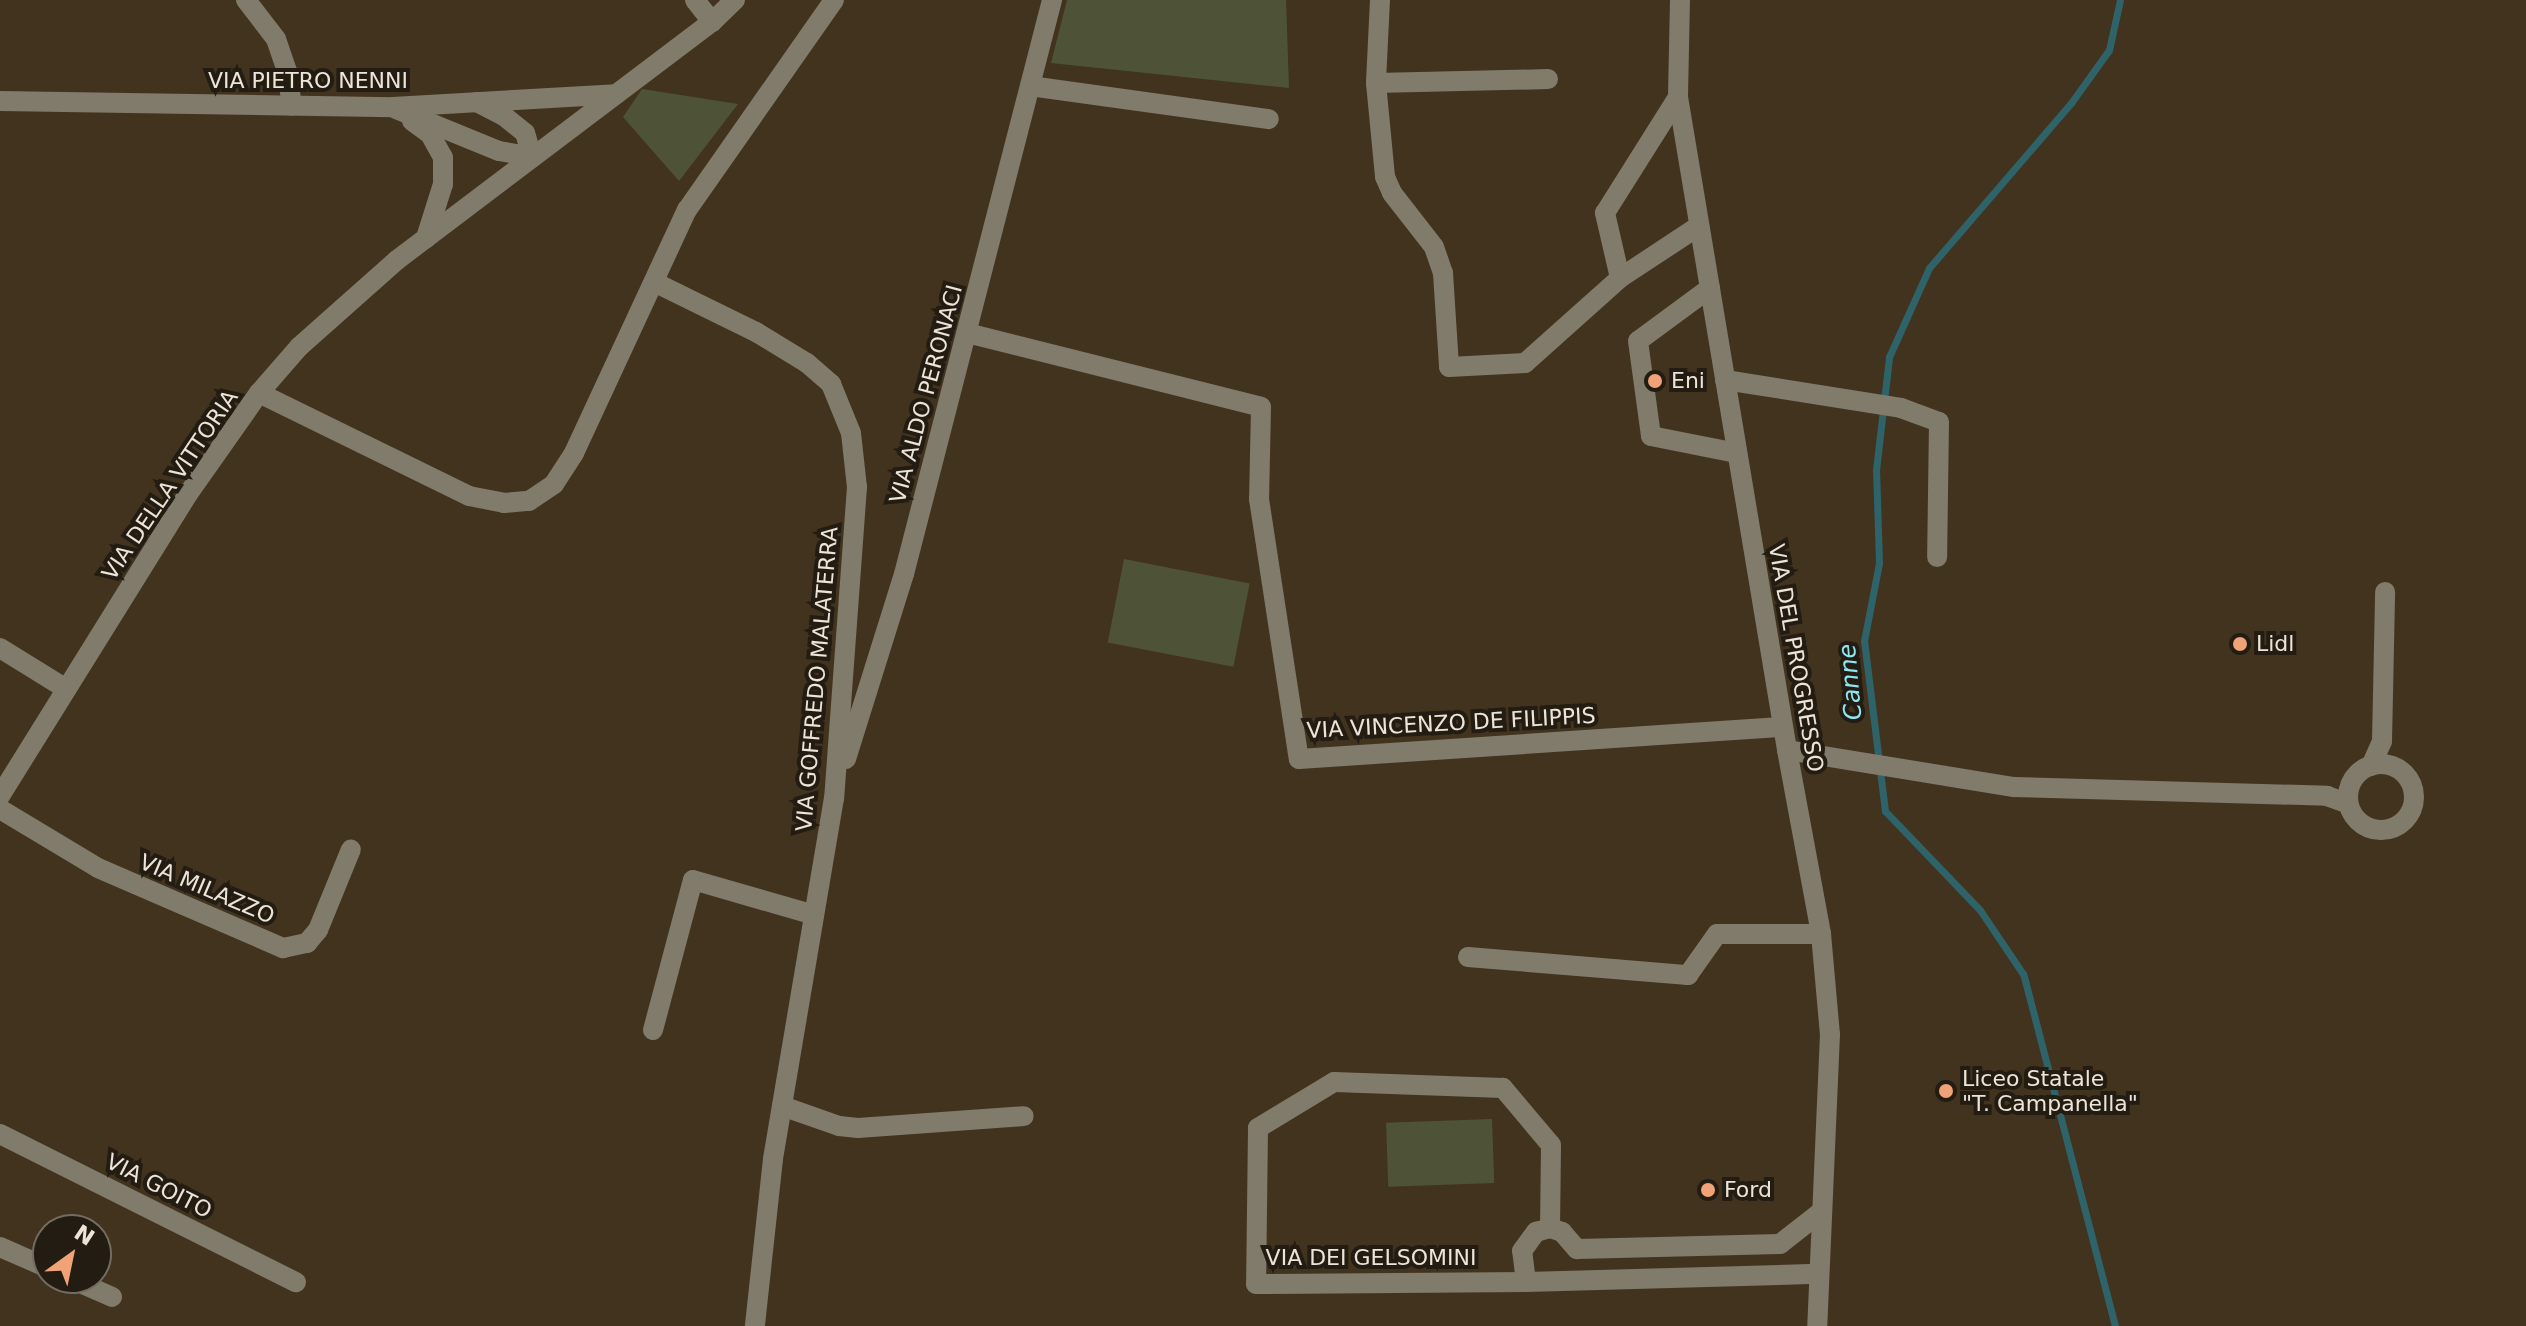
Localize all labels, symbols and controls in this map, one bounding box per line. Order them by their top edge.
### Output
street label: VIA PIETRO NENNI [208,68,408,94]
street label: VIA ALDO PERONACI [884,282,968,506]
place label: Eni [1671,368,1705,394]
marker: Eni [1646,372,1664,390]
street label: VIA DELLA VITTORIA [97,385,243,585]
street label: VIA GOFFREDO MALATERRA [791,525,843,833]
street label: VIA DEL PROGRESSO [1763,542,1829,774]
place label: Lidl [2256,631,2294,657]
marker: Lidl [2231,635,2249,653]
water label: Canne [1833,643,1869,721]
street label: VIA VINCENZO DE FILIPPIS [1306,702,1596,744]
street label: VIA MILAZZO [135,849,279,929]
place label: Liceo Statale "T. Campanella" [1962,1065,2138,1116]
marker: Liceo Statale "T. Campanella" [1937,1082,1955,1100]
street label: VIA GOITO [102,1148,216,1224]
place label: Ford [1724,1177,1772,1203]
marker: Ford [1699,1181,1717,1199]
north arrow [32,1214,112,1294]
text: N [70,1220,99,1251]
street label: VIA DEI GELSOMINI [1266,1245,1476,1271]

